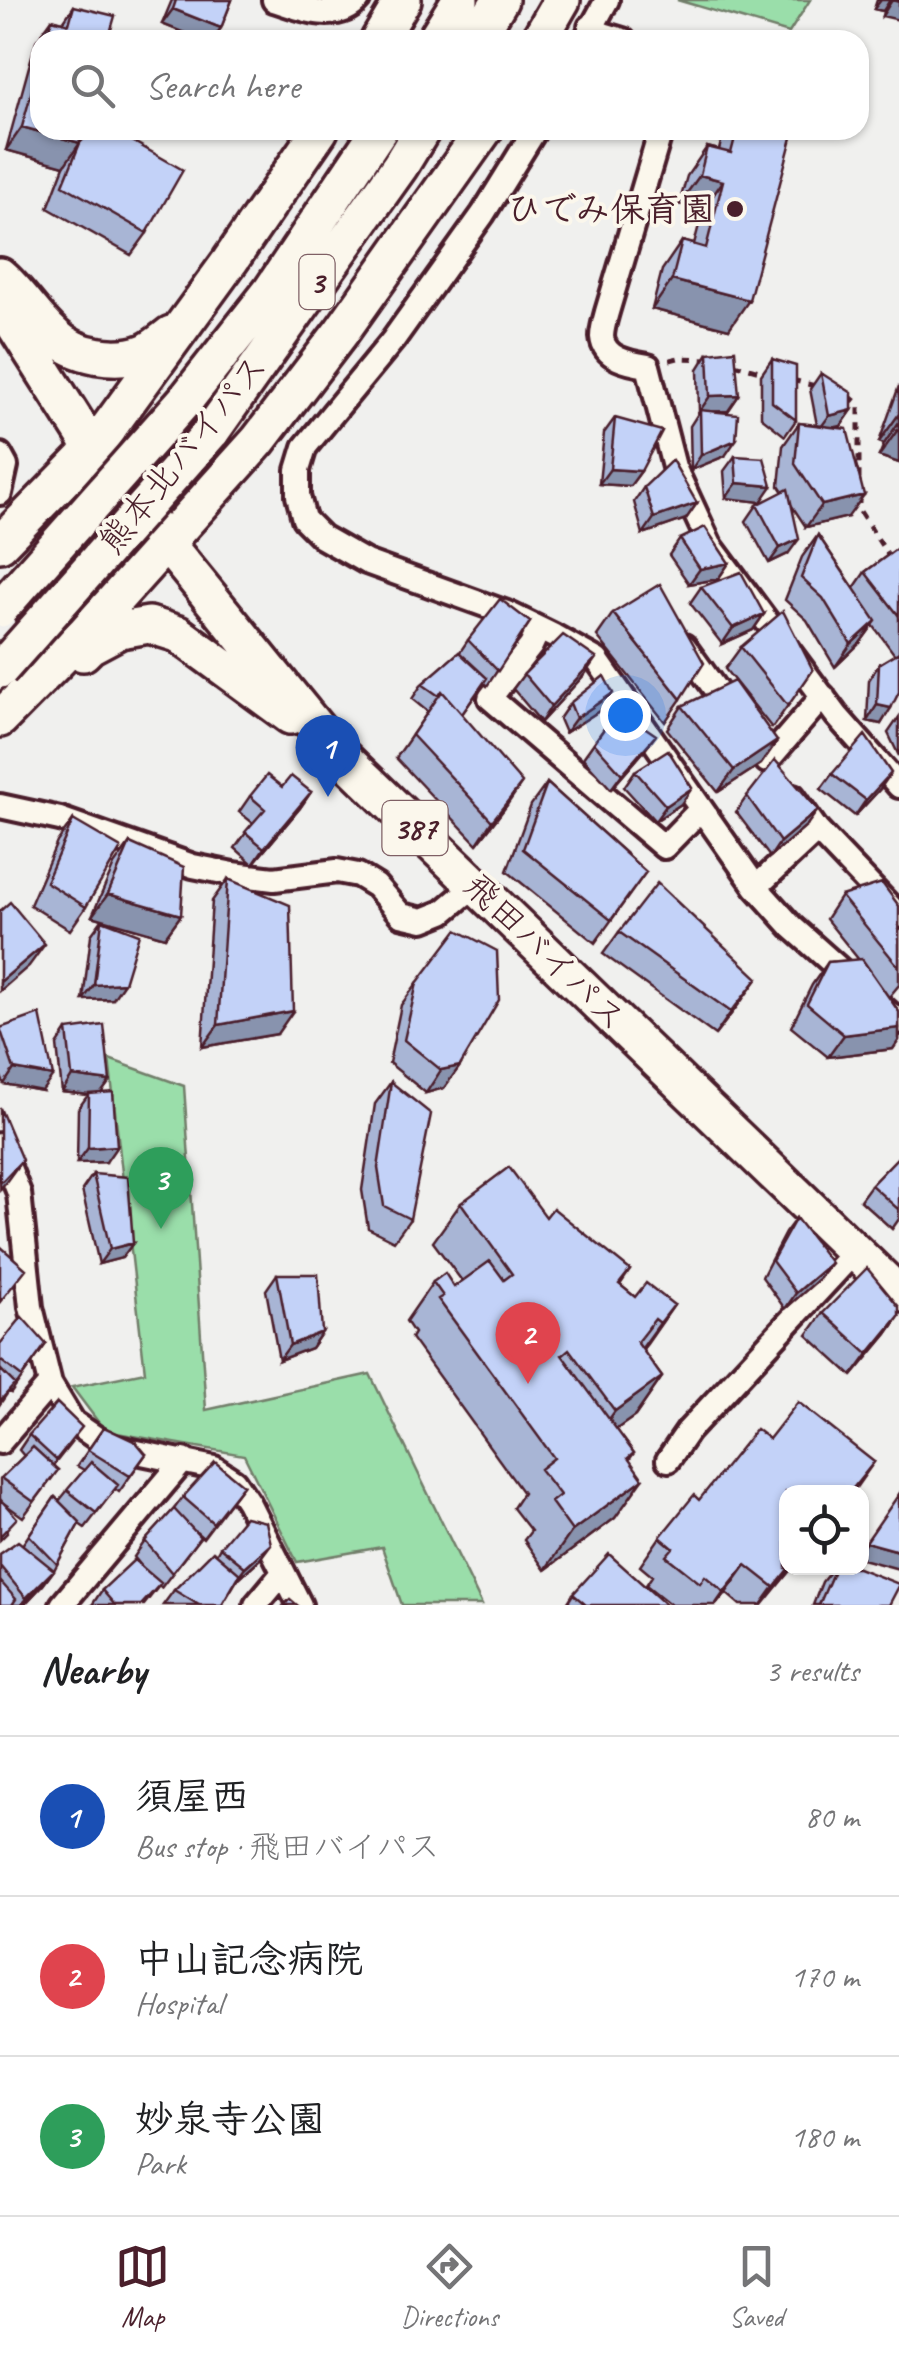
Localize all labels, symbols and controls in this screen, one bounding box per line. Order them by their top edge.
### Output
search box [30,30,869,140]
icon: search [65,58,120,113]
text: Search here [145,62,300,109]
place label: ひでみ保育園 [506,187,715,232]
marker: ひでみ保育園 [724,198,746,220]
road number: 3 [300,255,334,309]
street label: 熊本北バイパス [89,345,277,563]
your location [600,690,651,741]
pin: 1 [296,714,360,797]
road number: 387 [382,801,448,855]
street label: 飛田バイパス [454,863,636,1041]
pin: 3 [128,1146,194,1229]
pin: 2 [496,1302,560,1384]
map controls [779,1485,869,1575]
button: locate [779,1485,869,1575]
text: Nearby [40,1644,146,1697]
text: 3 results [765,1650,859,1691]
text: 須屋西 [135,1773,249,1820]
text: 1 [65,1796,80,1837]
text: 80 m [805,1796,859,1837]
text: Bus stop · 飛田バイパス [135,1826,440,1867]
text: 中山記念病院 [135,1936,363,1983]
text: 2 [65,1956,80,1997]
text: 170 m [790,1956,859,1997]
text: Hospital [135,1983,222,2024]
text: 妙泉寺公園 [135,2096,325,2143]
text: 3 [65,2116,80,2157]
text: 180 m [790,2116,859,2157]
text: Park [135,2143,186,2184]
tab: Map [115,2239,170,2334]
tab: Directions [401,2239,498,2334]
tab: Saved [729,2239,784,2334]

